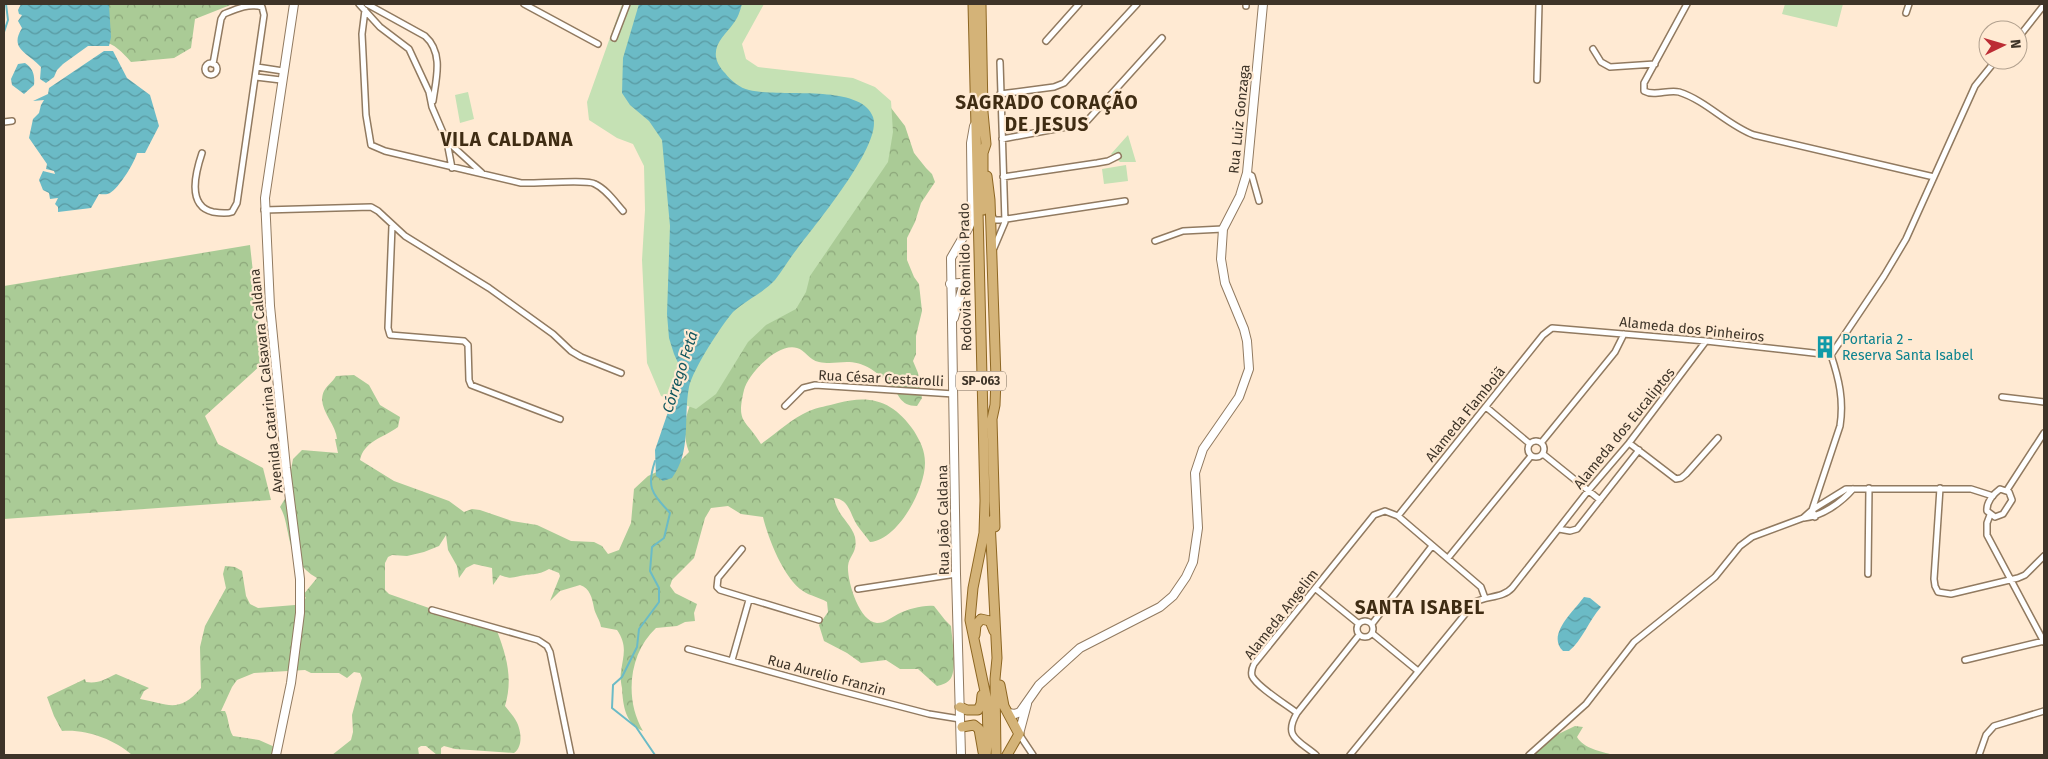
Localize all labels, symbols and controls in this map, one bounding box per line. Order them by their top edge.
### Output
north arrow [1978,20,2028,70]
text: N [2007,39,2024,49]
street label: Rua Luiz Gonzaga [1225,64,1254,175]
district label: SAGRADO CORAÇÃO DE JESUS [955,90,1139,136]
district label: VILA CALDANA [440,128,573,151]
street label: Rodovia Romildo Prado [956,203,975,351]
street label: Avenida Catarina Calsavara Caldana [246,268,287,494]
street label: Alameda dos Pinheiros [1619,313,1766,346]
water label: Córrego Fetá [658,329,702,415]
place label: Portaria 2 - Reserva Santa Isabel [1842,331,1973,364]
building icon: Portaria 2 - Reserva Santa Isabel [1812,334,1838,360]
street label: Alameda Flamboiã [1422,363,1509,465]
street label: Alameda dos Eucaliptos [1570,364,1679,492]
street label: Rua César Cestarolli [818,367,944,390]
road number: SP-063 [956,372,1006,391]
street label: Rua João Caldana [934,464,953,576]
street label: Alameda Angelim [1241,566,1322,663]
district label: SANTA ISABEL [1355,596,1485,619]
street label: Rua Aurelio Franzin [766,651,888,699]

